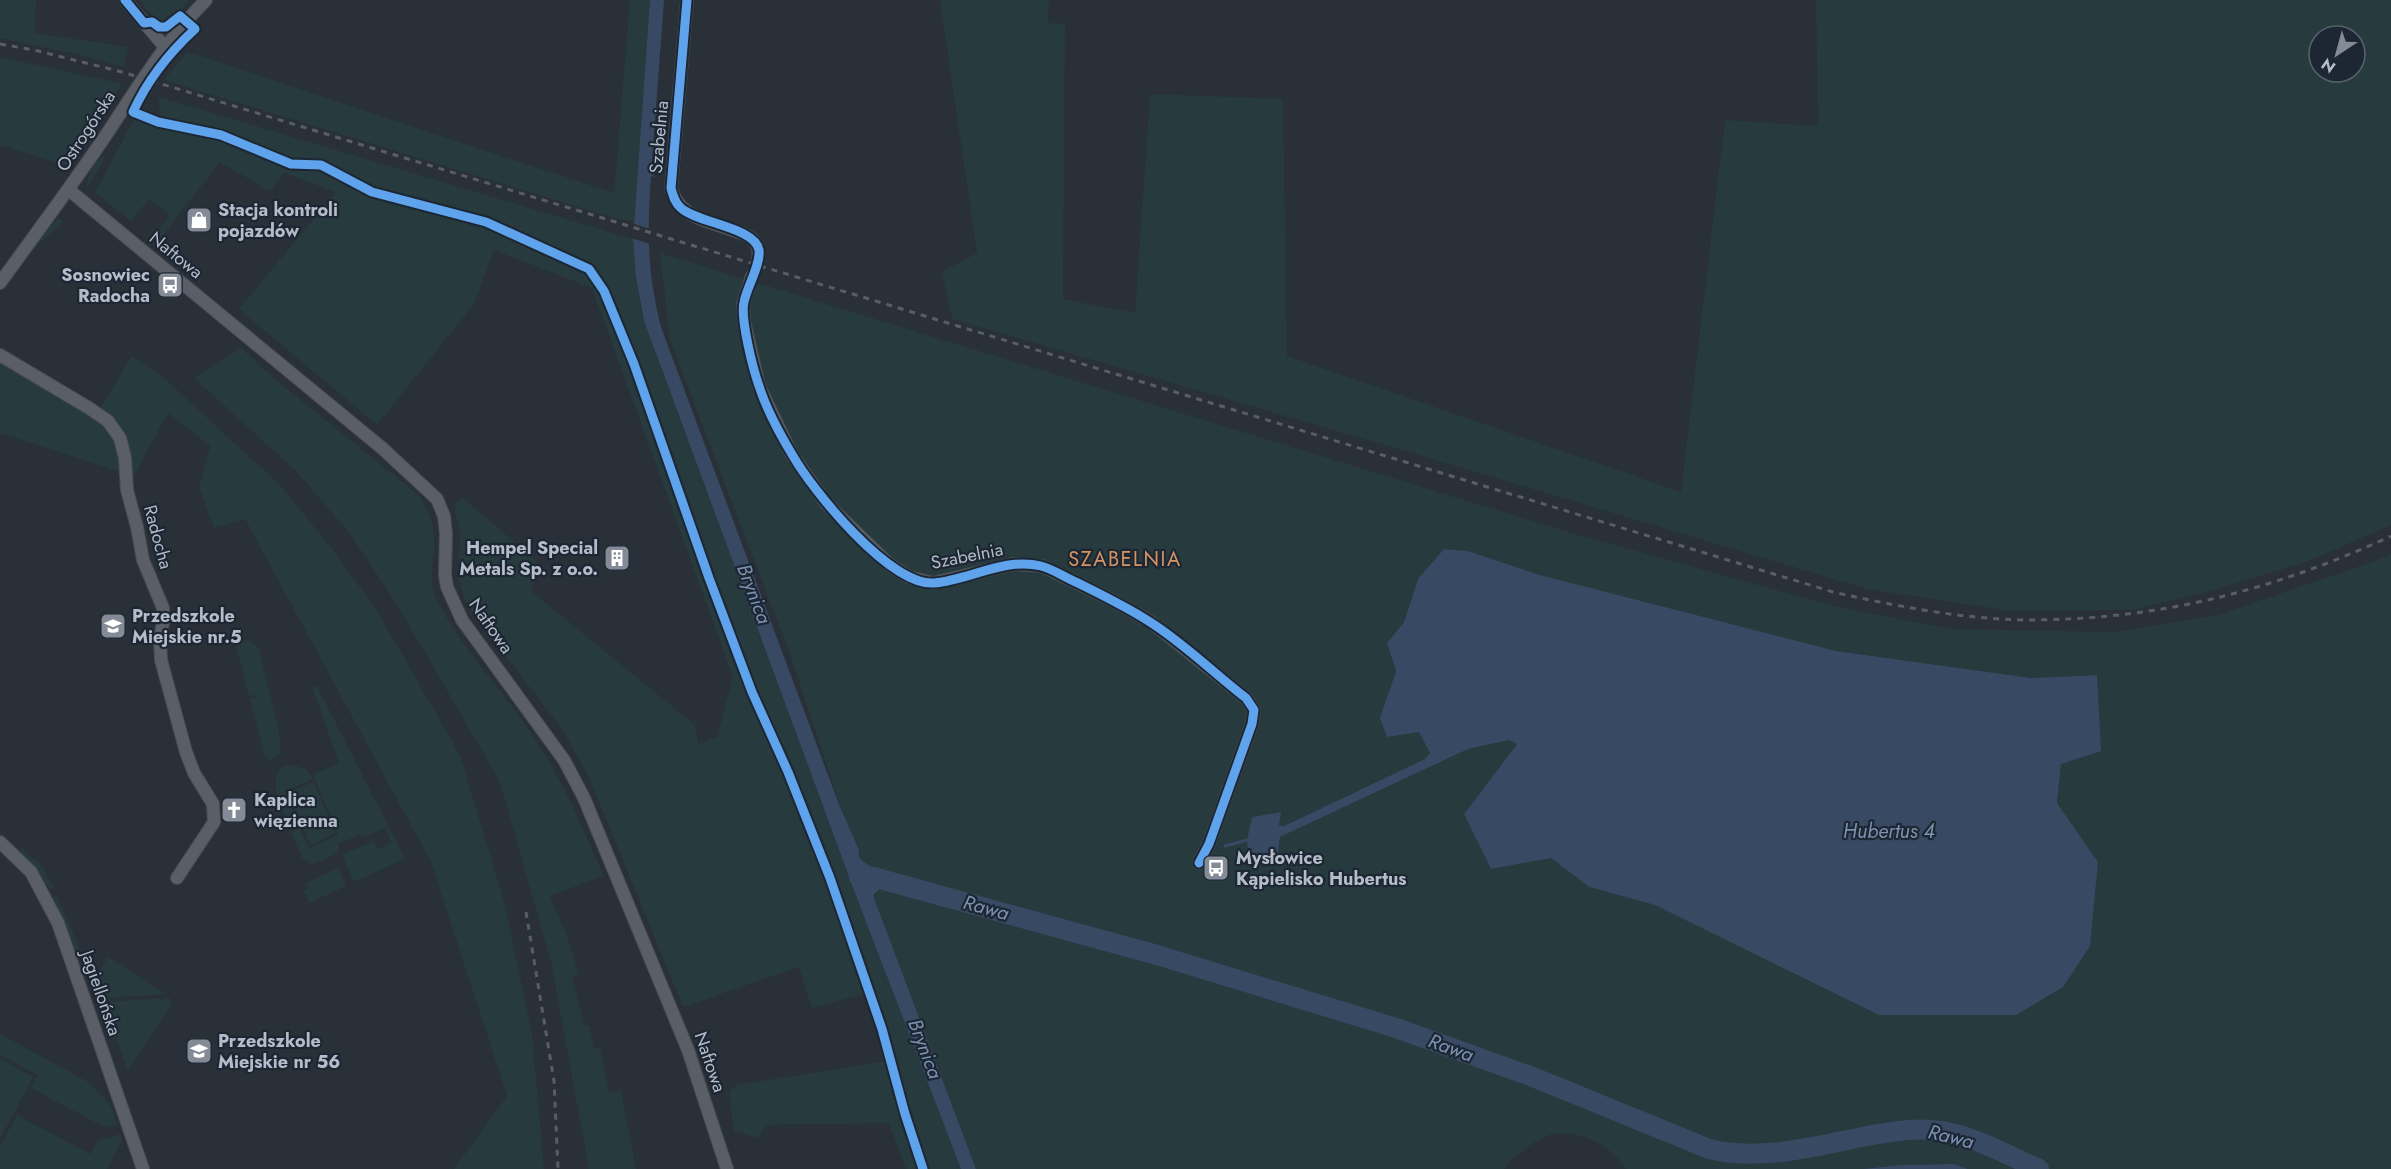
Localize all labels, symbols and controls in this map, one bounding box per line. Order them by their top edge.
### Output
north arrow [2307,24,2367,84]
text: N [2317,53,2340,79]
street label: Ostrogórska [50,85,122,177]
street label: Szabelnia [643,99,675,175]
place label: Stacja kontroli pojazdów [218,197,338,244]
shop icon: Stacja kontroli pojazdów [184,205,214,235]
street label: Naftowa [144,225,208,285]
place label: Sosnowiec Radocha [61,262,150,309]
bus stop icon: Sosnowiec Radocha [155,270,185,300]
street label: Radocha [137,502,179,572]
place label: Hempel Special Metals Sp. z o.o. [459,535,598,582]
street label: Szabelnia [929,536,1005,576]
building icon: Hempel Special Metals Sp. z o.o. [602,543,632,573]
district label: SZABELNIA [1068,545,1182,574]
water label: Brynica [729,560,779,628]
street label: Naftowa [462,593,520,659]
place label: Przedszkole Miejskie nr.5 [132,603,242,650]
school or university icon: Przedszkole Miejskie nr.5 [98,611,128,641]
place label: Kaplica więzienna [253,787,338,834]
church icon: Kaplica więzienna [219,795,249,825]
water label: Hubertus 4 [1843,817,1935,846]
place label: Mysłowice Kąpielisko Hubertus [1236,845,1407,892]
bus stop icon: Mysłowice Kąpielisko Hubertus [1201,853,1231,883]
water label: Rawa [960,888,1012,928]
street label: Jagiellońska [74,945,128,1039]
water label: Brynica [900,1015,950,1083]
water label: Rawa [1424,1026,1478,1070]
place label: Przedszkole Miejskie nr 56 [218,1028,340,1075]
street label: Naftowa [688,1028,732,1096]
school or university icon: Przedszkole Miejskie nr 56 [184,1036,214,1066]
water label: Rawa [1925,1117,1977,1157]

